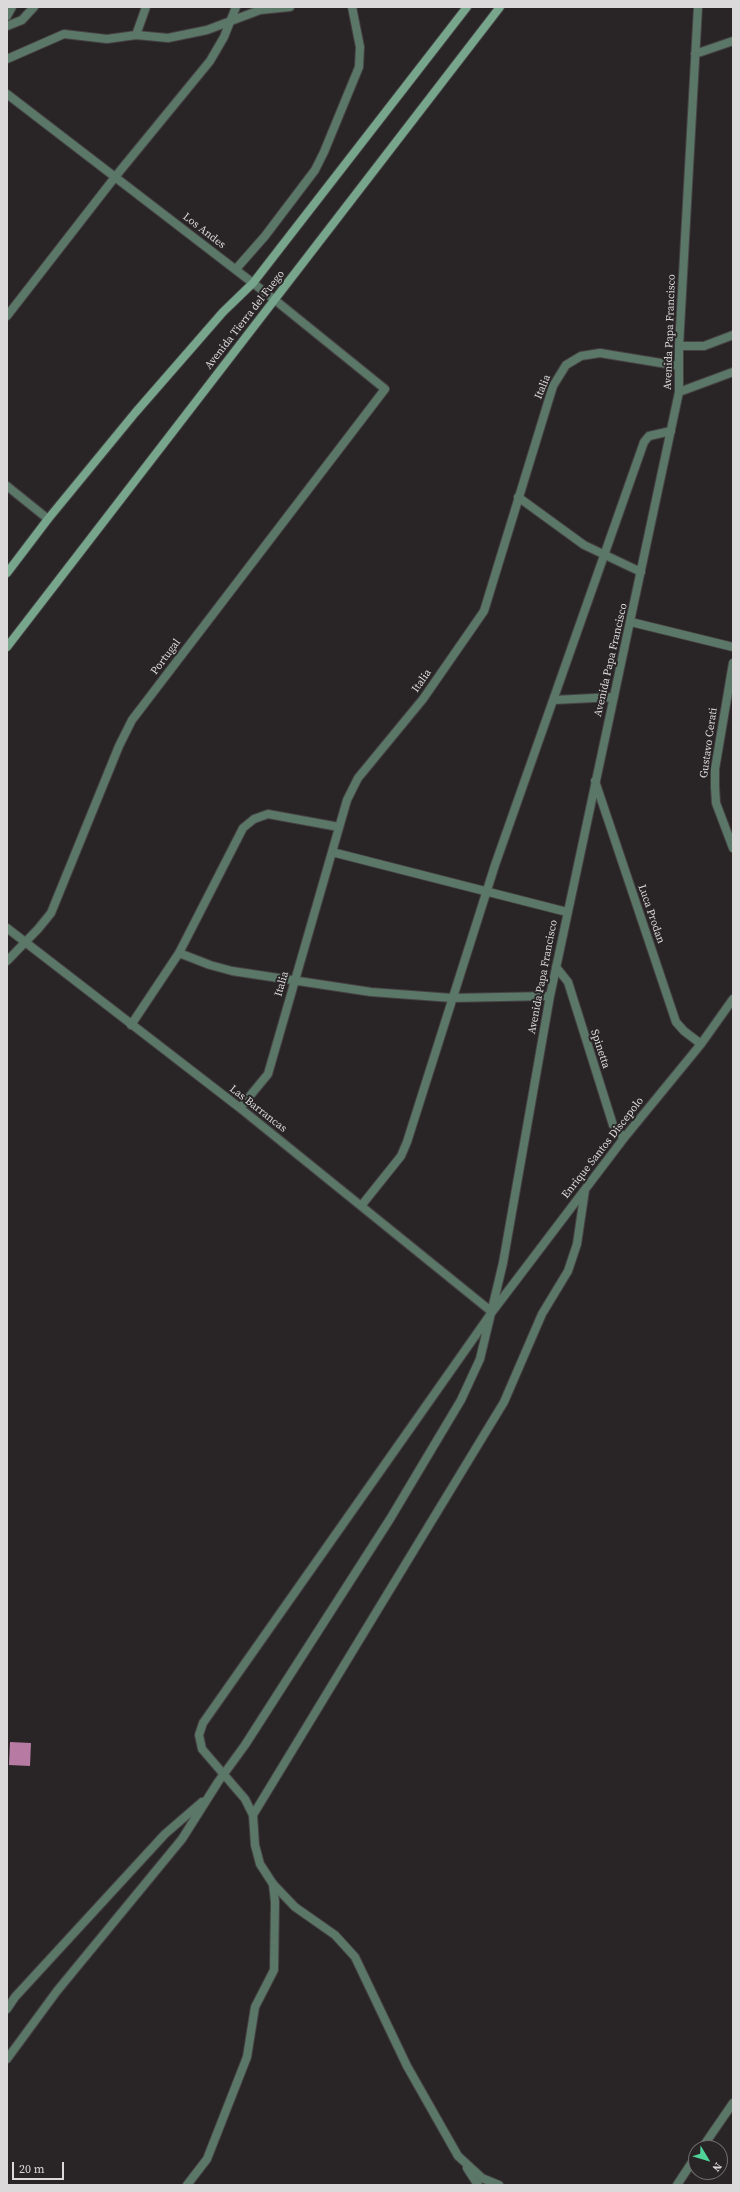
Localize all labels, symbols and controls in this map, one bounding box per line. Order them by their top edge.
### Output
street label: Los Andes [180,210,228,252]
street label: Avenida Tierra del Fuego [202,268,288,372]
street label: Avenida Papa Francisco [661,274,679,390]
street label: Italia [532,373,554,401]
street label: Avenida Papa Francisco [592,602,630,718]
street label: Portugal [148,636,184,678]
street label: Italia [409,667,435,695]
street label: Gustavo Cerati [698,707,720,779]
street label: Luca Prodan [635,883,667,945]
street label: Avenida Papa Francisco [525,919,561,1035]
street label: Italia [272,970,292,998]
street label: Spinetta [587,1028,613,1070]
street label: Las Barrancas [227,1083,289,1135]
street label: Enrique Santos Discepolo [559,1095,647,1201]
north arrow [688,2140,728,2180]
scale bar [14,2154,66,2180]
text: N [709,2159,725,2175]
text: 20 m [19,2161,45,2177]

